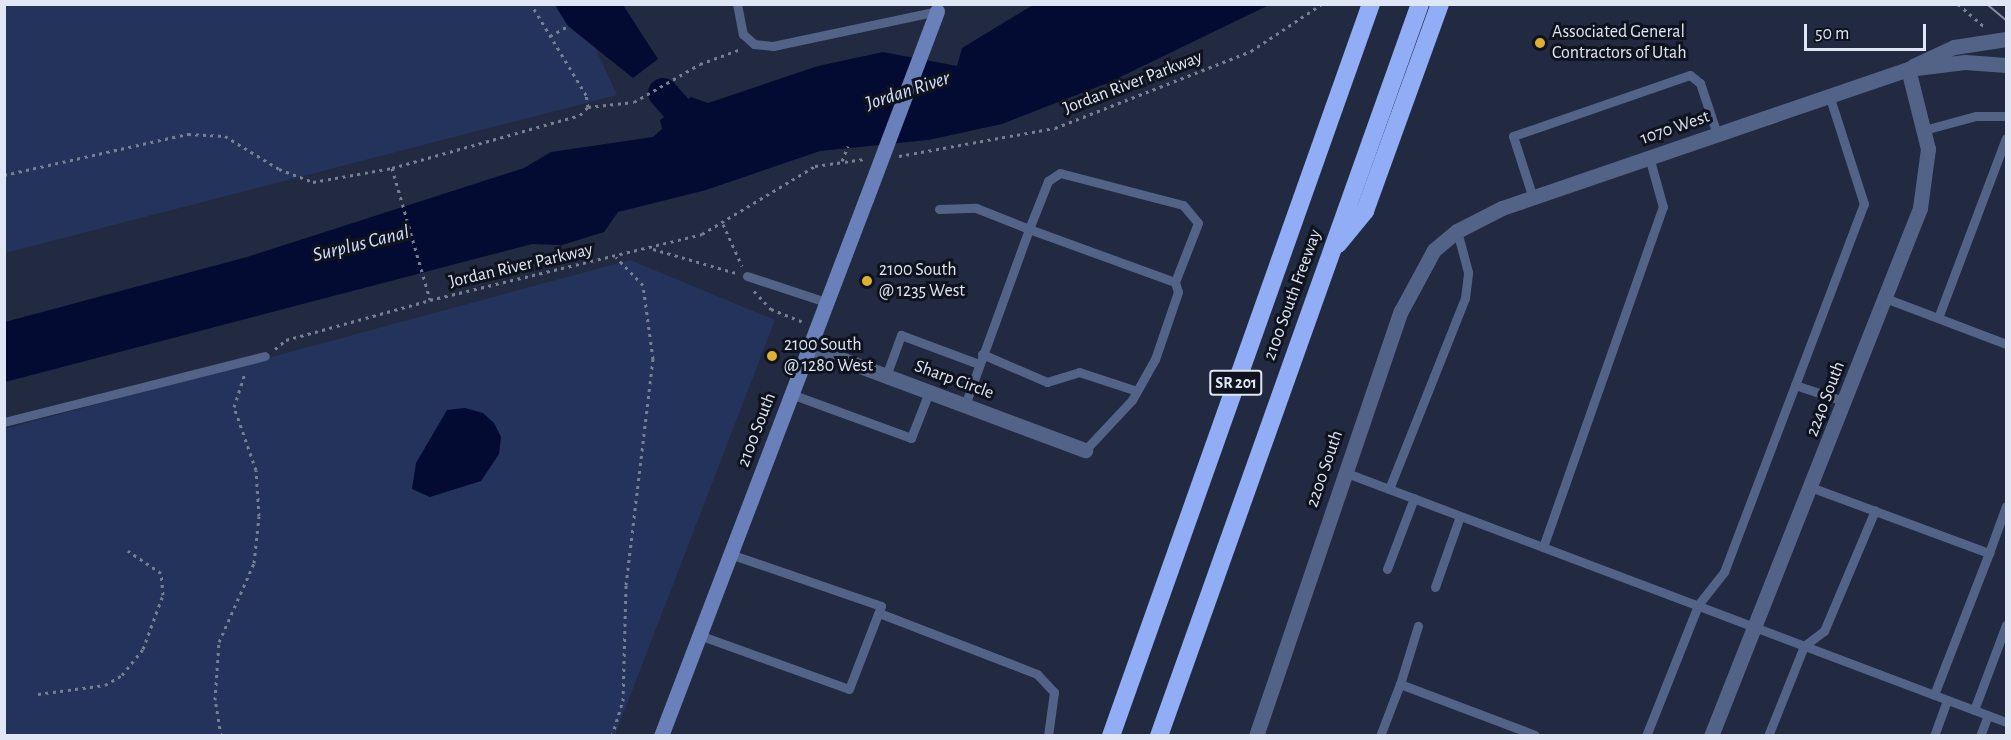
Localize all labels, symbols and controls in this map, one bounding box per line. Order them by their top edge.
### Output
scale bar [1807,12,1928,50]
place label: Associated General Contractors of Utah [1552,22,1687,64]
text: 50 m [1815,25,1849,43]
marker: Associated General Contractors of Utah [1533,36,1547,50]
street label: Jordan River Parkway [1061,47,1205,119]
water label: Jordan River [863,66,953,116]
street label: 1070 West [1638,106,1712,150]
water label: Surplus Canal [310,220,412,268]
street label: 2100 South Freeway [1259,227,1327,363]
street label: Jordan River Parkway [447,239,595,293]
place label: 2100 South @ 1235 West [879,260,965,302]
marker: 2100 South @ 1235 West [860,274,874,288]
place label: 2100 South @ 1280 West [784,335,873,378]
marker: 2100 South @ 1280 West [765,349,779,363]
street label: Sharp Circle [911,356,997,404]
street label: 2240 South [1802,358,1850,440]
road number: SR 201 [1209,370,1263,396]
street label: 2100 South [733,390,781,470]
street label: 2200 South [1302,428,1348,510]

